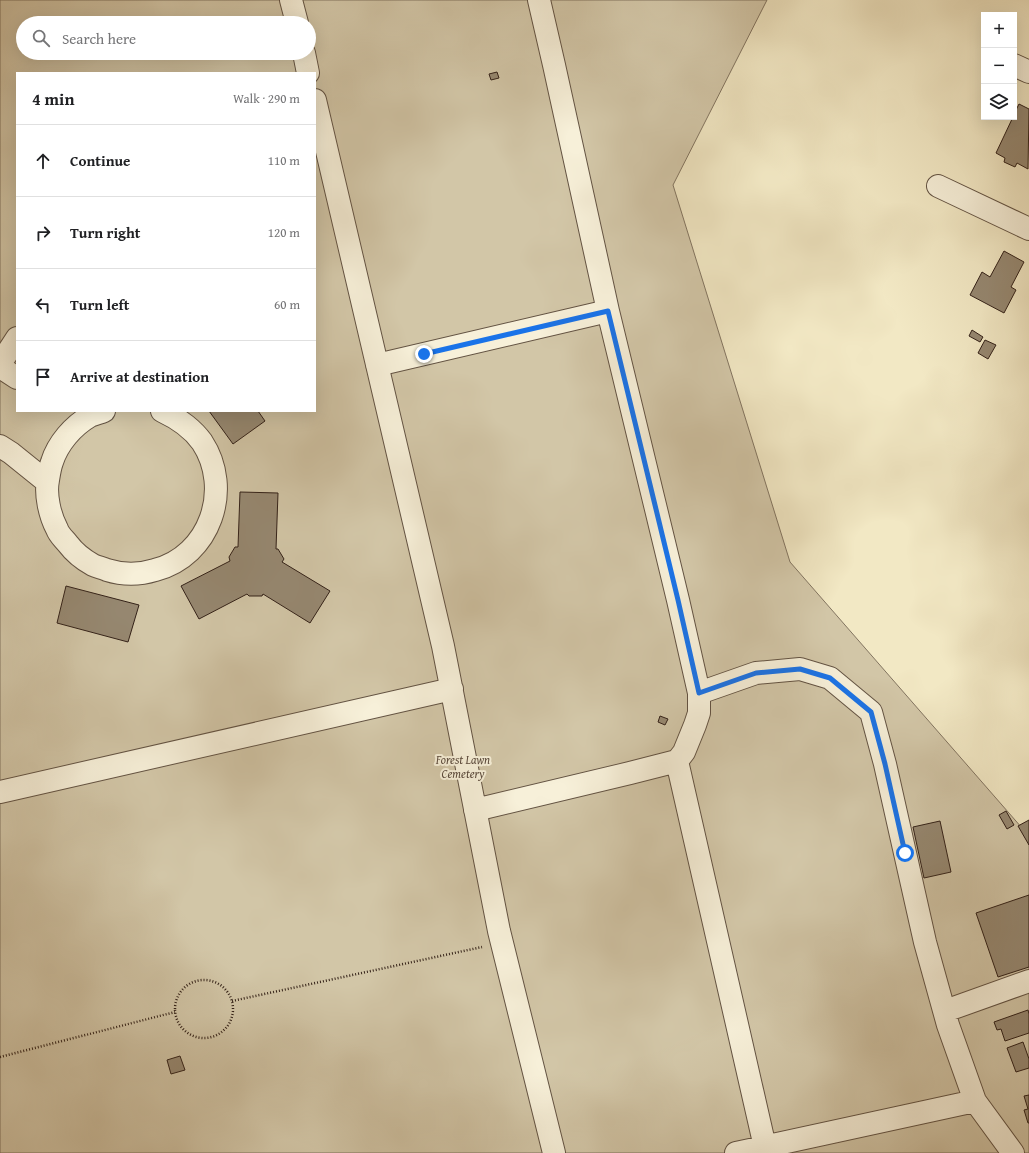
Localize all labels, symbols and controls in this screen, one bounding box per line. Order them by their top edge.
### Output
map controls [981,12,1017,120]
button: + [981,12,1017,48]
search box [16,16,316,60]
icon: search [30,27,52,49]
text: Search here [62,28,136,49]
button: − [981,48,1017,84]
button: layers [981,84,1017,120]
text: 4 min [32,86,74,111]
text: Walk · 290 m [233,89,300,108]
icon: ahead [32,150,54,172]
text: Continue [70,150,131,171]
text: 110 m [268,151,300,170]
icon: right [32,222,54,244]
text: Turn right [70,222,141,243]
text: 120 m [268,223,300,242]
icon: left [32,294,54,316]
text: Turn left [70,294,129,315]
text: 60 m [274,295,300,314]
route end [415,345,433,363]
icon: arrive [32,366,54,388]
text: Arrive at destination [70,366,209,387]
park label: Forest Lawn Cemetery [435,751,490,782]
route start [896,844,914,862]

